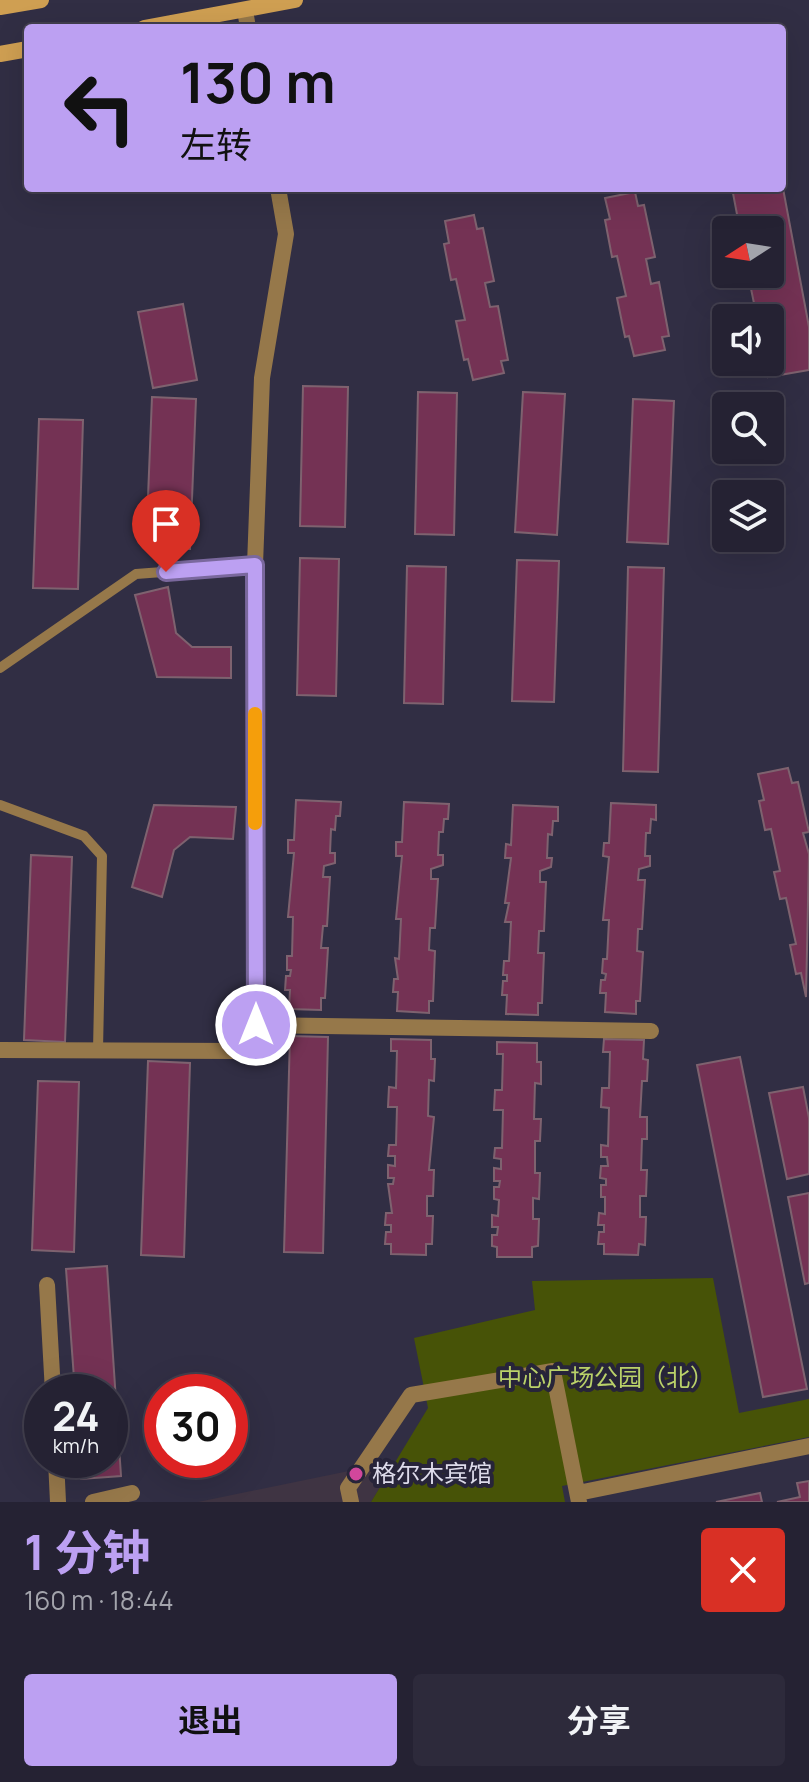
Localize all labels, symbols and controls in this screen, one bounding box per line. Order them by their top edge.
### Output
text: 130 m [180,43,336,120]
icon: left [48,56,152,160]
text: 左转 [180,120,252,169]
north arrow [712,216,784,288]
map controls [712,216,784,552]
button: sound [712,304,784,376]
button: search [712,392,784,464]
button: layers [712,480,784,552]
pin [132,490,200,572]
icon: arrive [144,502,188,546]
position arrow [214,983,298,1067]
park label: 中心广场公园（北） [498,1360,714,1393]
speed limit sign: 30 [144,1374,248,1478]
text: 24 [52,1388,100,1443]
text: km/h [53,1432,99,1459]
place label: 格尔木宾馆 [372,1456,492,1489]
marker: 格尔木宾馆 [347,1465,365,1483]
text: 1 分钟 [24,1519,151,1584]
button: close [701,1528,785,1612]
text: 160 m · 18:44 [24,1582,174,1618]
button: 退出 [24,1674,397,1766]
button: 分享 [413,1674,785,1766]

